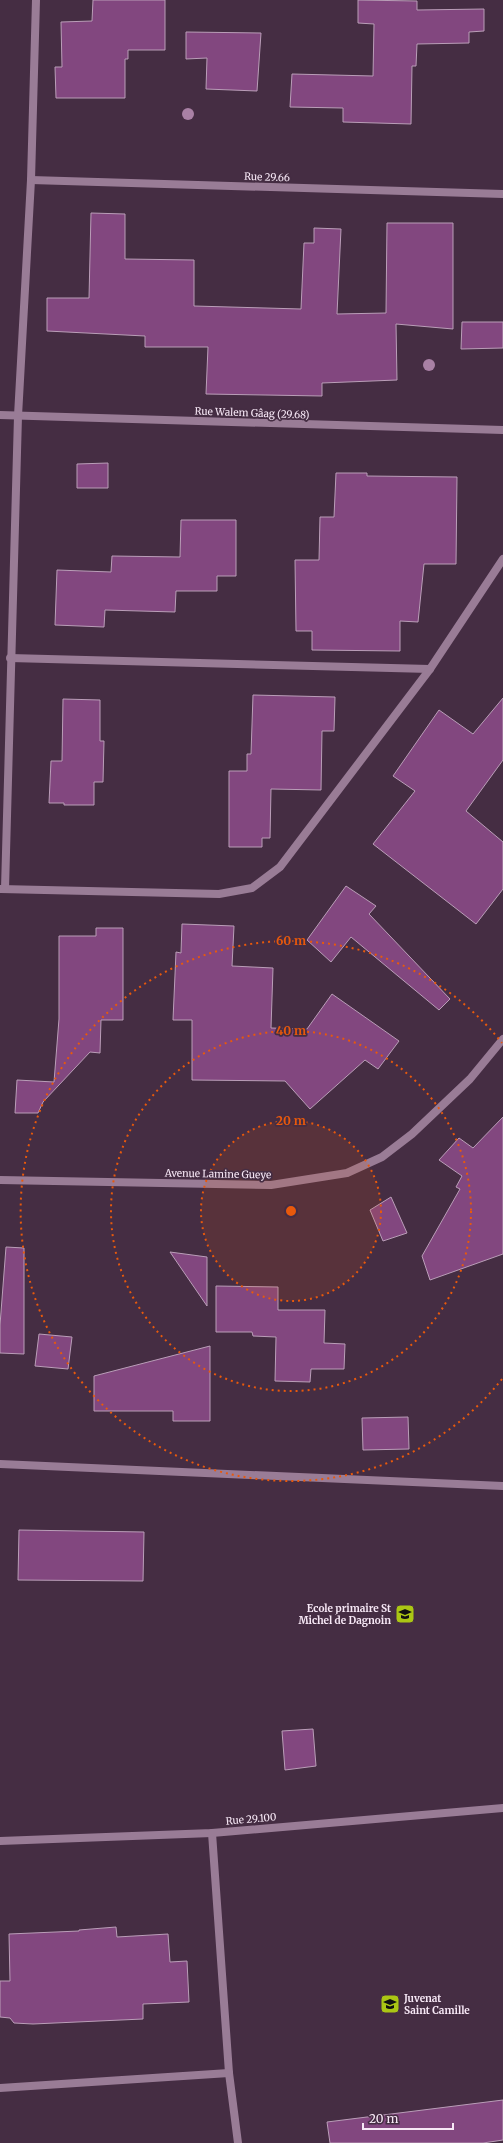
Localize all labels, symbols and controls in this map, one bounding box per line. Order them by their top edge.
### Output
street label: Rue 29.66 [244,170,290,184]
street label: Rue Walem Gâag (29.68) [194,404,310,422]
text: 60 m [276,933,306,948]
text: 40 m [276,1023,306,1038]
text: 20 m [276,1113,306,1128]
street label: Avenue Lamine Gueye [164,1167,271,1181]
centre of rings [284,1204,298,1218]
place label: Ecole primaire St Michel de Dagnoin [298,1602,391,1627]
school or university icon: Ecole primaire St Michel de Dagnoin [394,1603,416,1625]
street label: Rue 29.100 [225,1810,277,1828]
place label: Juvenat Saint Camille [403,1992,470,2017]
school or university icon: Juvenat Saint Camille [379,1993,401,2015]
scale bar [363,2105,453,2131]
text: 20 m [369,2111,398,2126]

